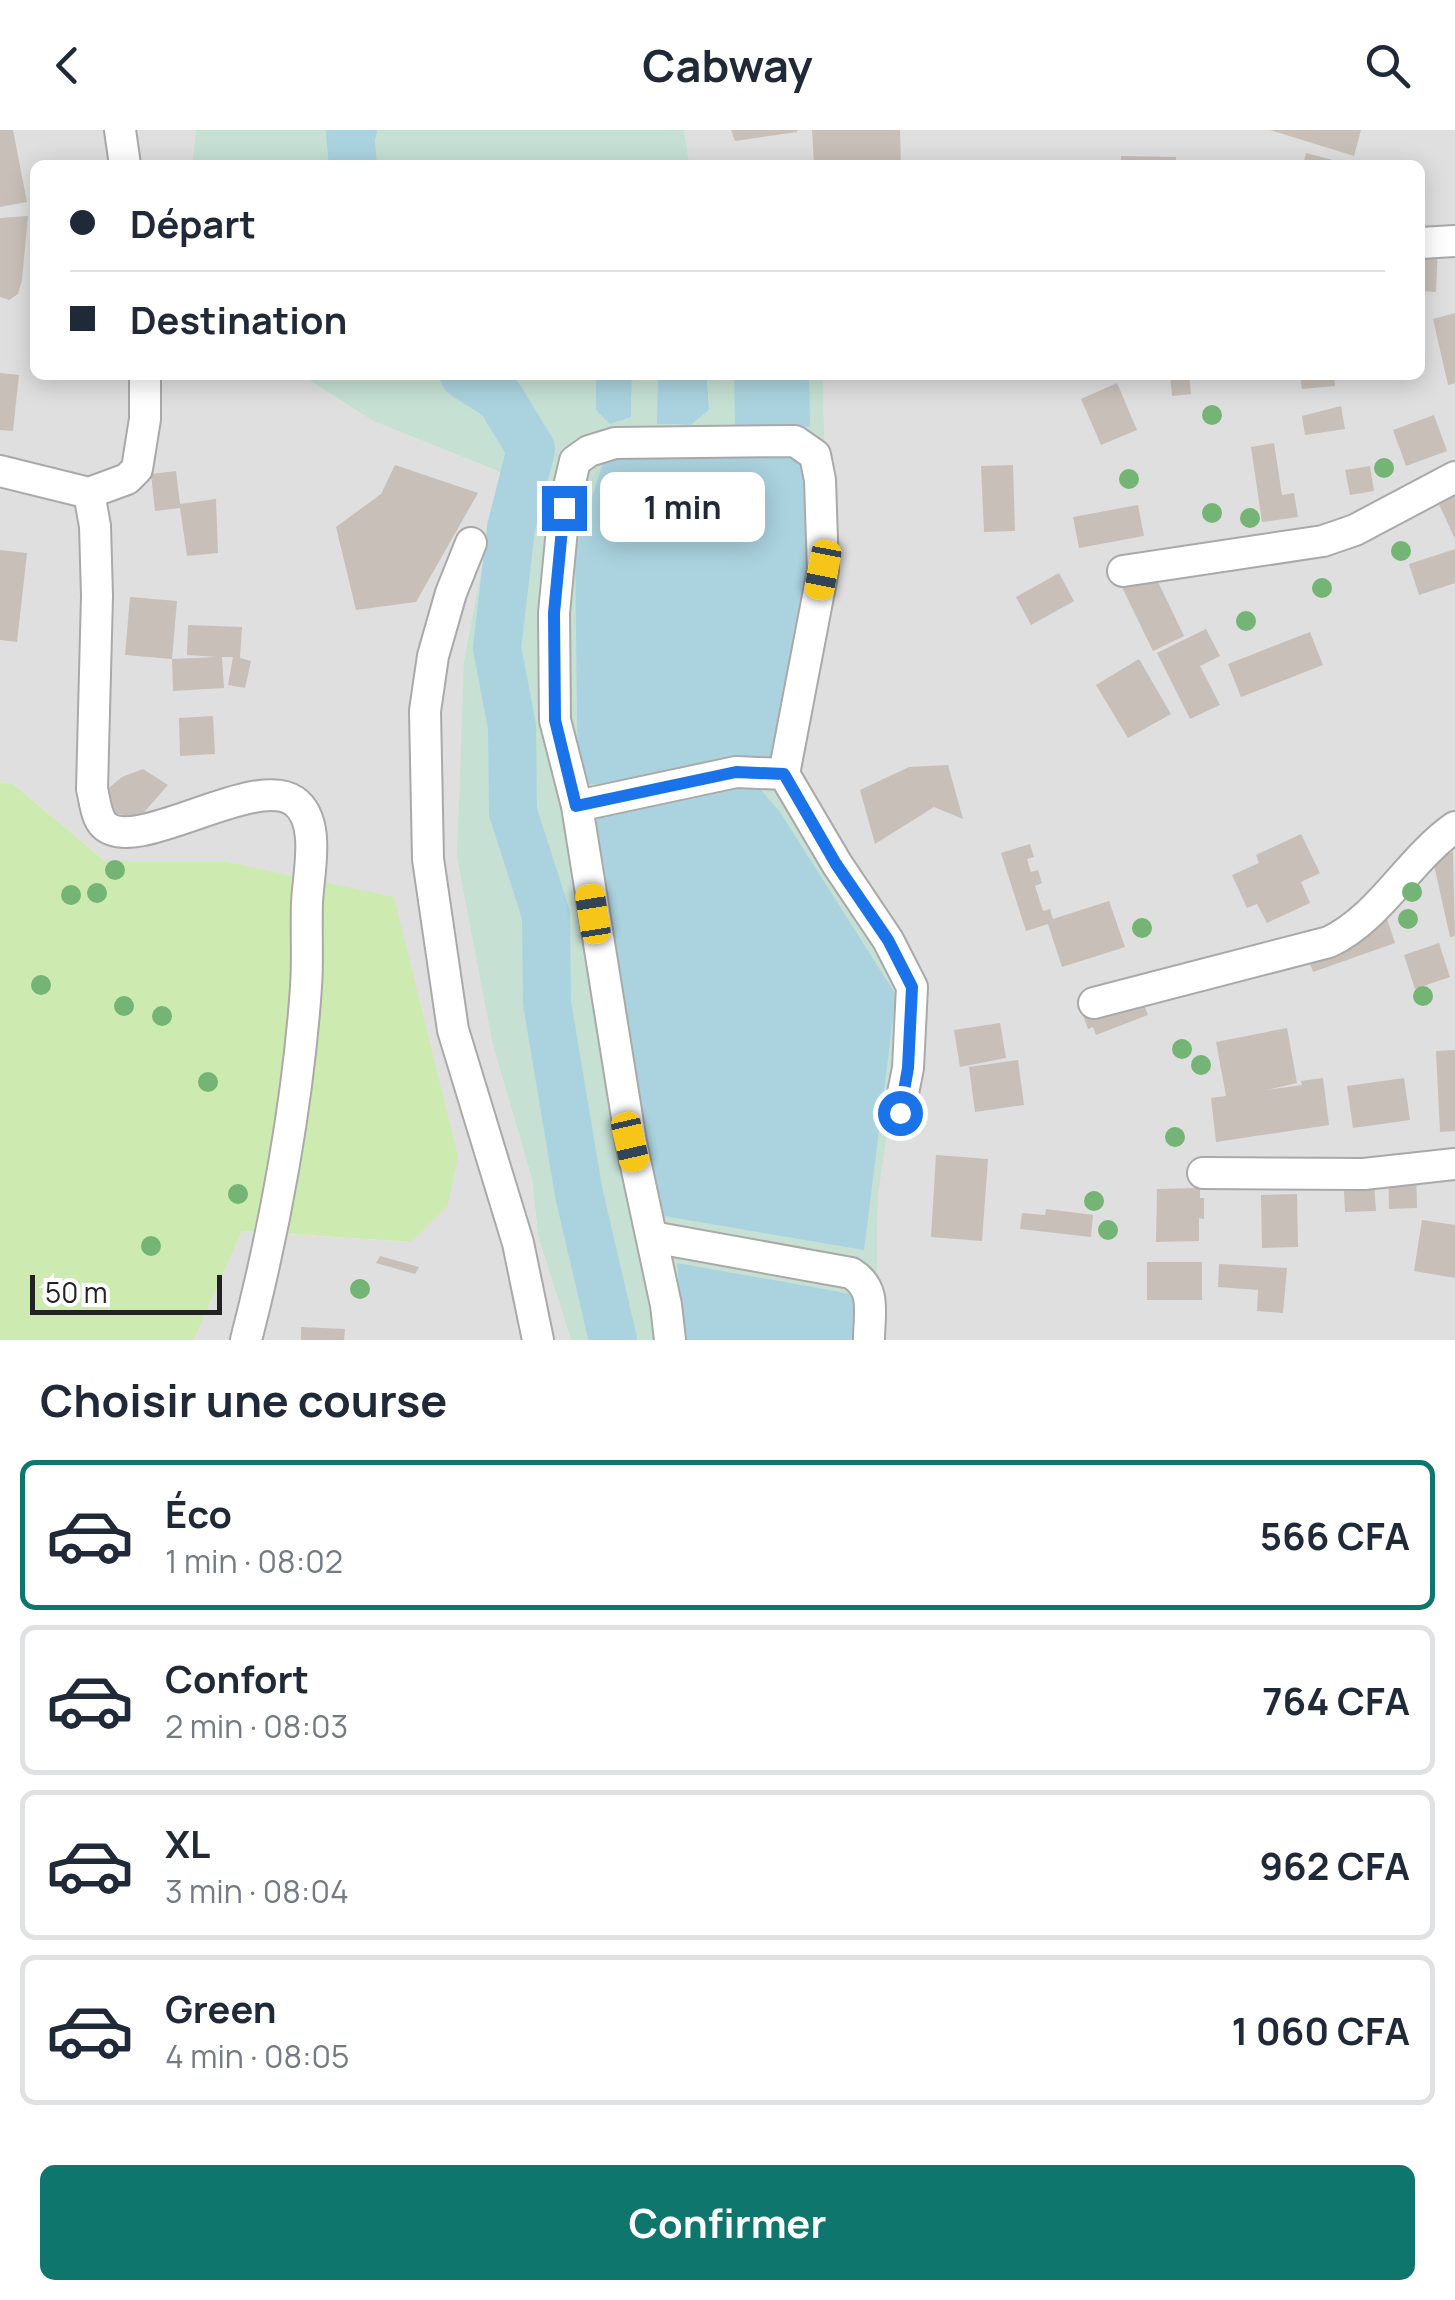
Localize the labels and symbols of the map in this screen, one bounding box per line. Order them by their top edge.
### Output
callout: 1 min [599,473,764,543]
route end [542,486,587,531]
car [803,538,843,602]
car [573,882,613,946]
route start [878,1091,923,1136]
car [609,1109,651,1175]
scale bar [30,1270,222,1314]

